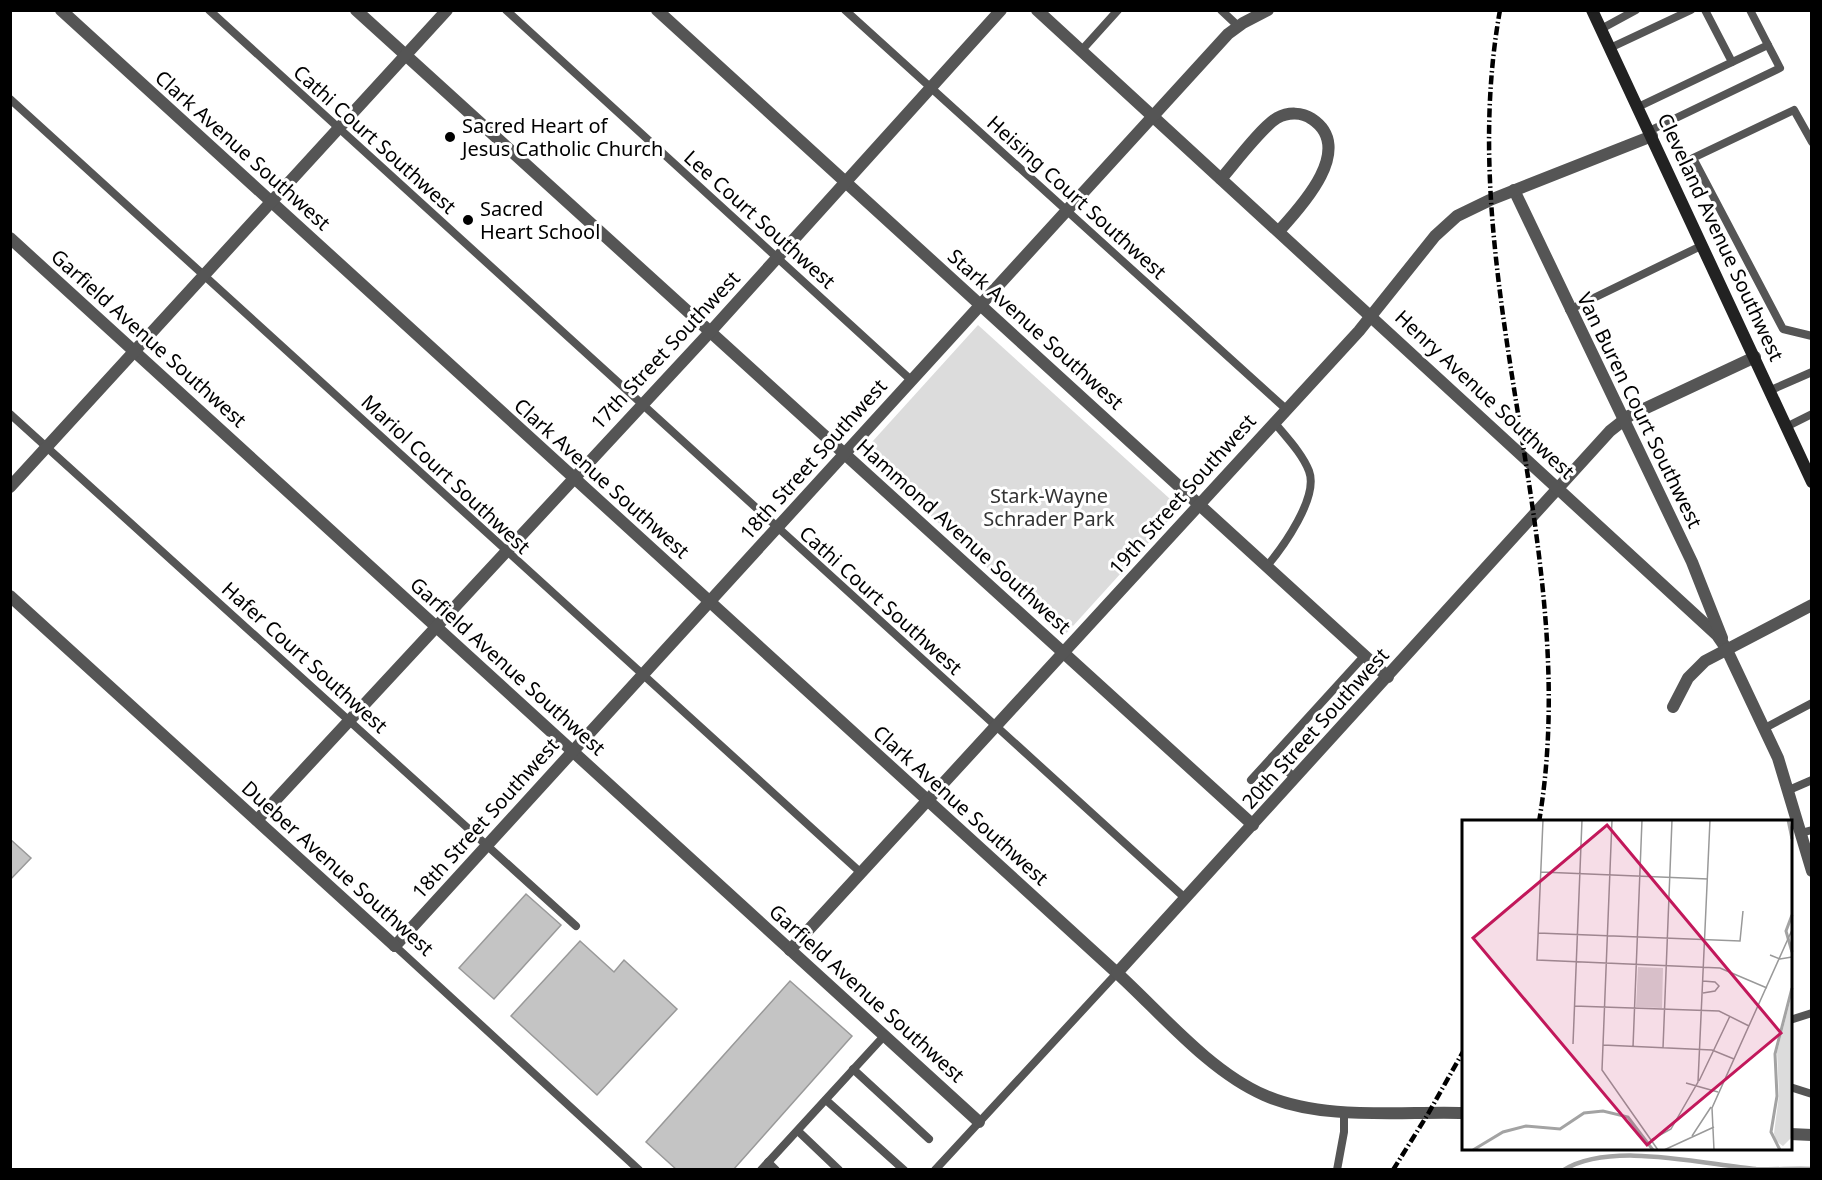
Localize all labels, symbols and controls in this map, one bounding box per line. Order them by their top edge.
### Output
street label: Cathi Court Southwest [288,59,462,219]
street label: Clark Avenue Southwest [149,64,337,236]
street label: Heising Court Southwest [982,109,1172,285]
street label: Cleveland Avenue Southwest [1652,109,1790,365]
place label: Sacred Heart of Jesus Catholic Church [460,112,663,162]
marker: Sacred Heart of Jesus Catholic Church [443,130,457,144]
street label: Lee Court Southwest [679,144,841,294]
place label: Sacred Heart School [480,195,600,245]
marker: Sacred Heart School [461,213,475,227]
street label: Garfield Avenue Southwest [45,243,253,433]
street label: Stark Avenue Southwest [942,243,1130,415]
street label: 17th Street Southwest [584,265,746,435]
street label: Van Buren Court Southwest [1571,288,1709,532]
street label: Henry Avenue Southwest [1389,304,1581,484]
street label: 18th Street Southwest [734,373,892,545]
street label: Mariol Court Southwest [356,388,536,560]
street label: Clark Avenue Southwest [508,392,696,564]
street label: 19th Street Southwest [1103,408,1261,580]
street label: Hammond Avenue Southwest [851,432,1077,640]
park label: Stark-Wayne Schrader Park [983,482,1115,532]
street label: Cathi Court Southwest [794,520,968,680]
street label: Garfield Avenue Southwest [404,571,612,761]
street label: Hafer Court Southwest [216,575,394,739]
street label: 20th Street Southwest [1236,642,1394,814]
street label: Clark Avenue Southwest [867,719,1055,891]
street label: 18th Street Southwest [406,732,564,904]
street label: Dueber Avenue Southwest [236,774,440,962]
inset map [1462,820,1792,1150]
street label: Garfield Avenue Southwest [763,898,971,1088]

